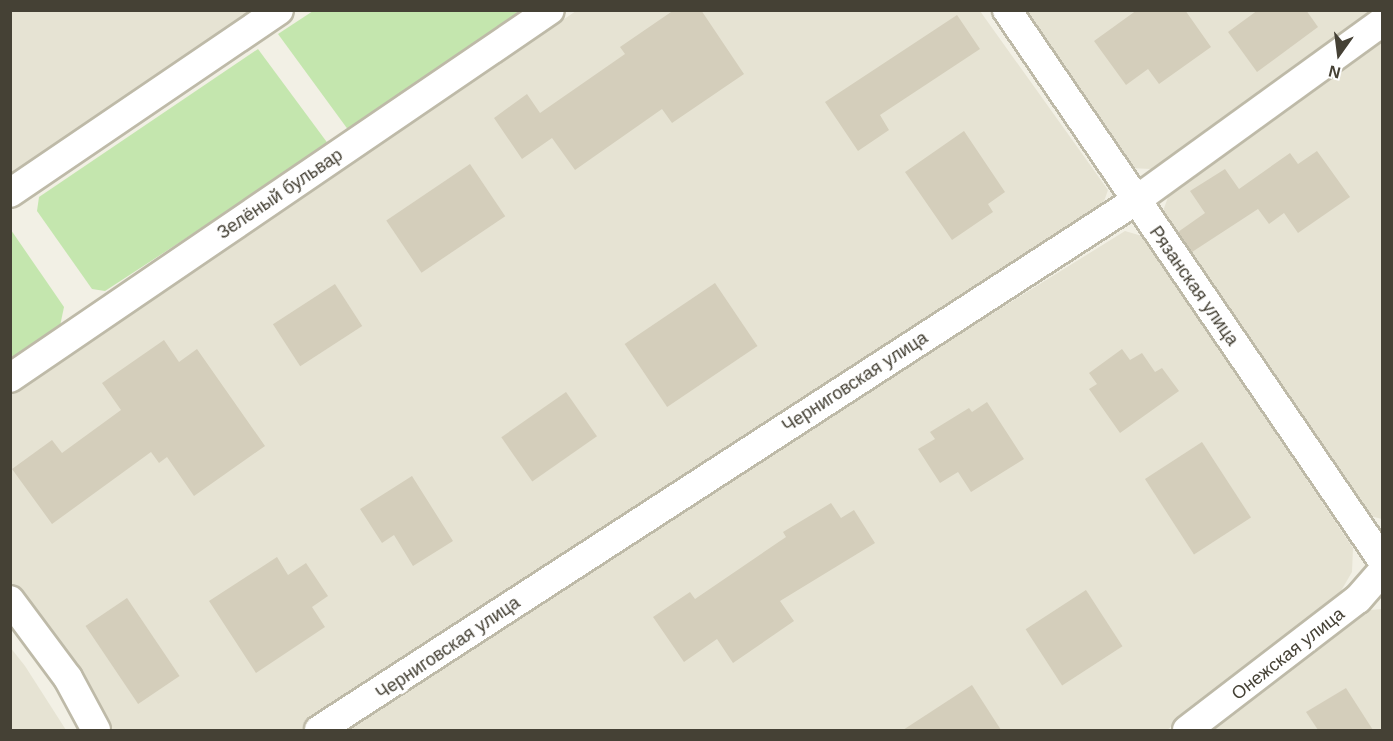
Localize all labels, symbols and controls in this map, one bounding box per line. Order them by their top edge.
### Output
north arrow [1309,24,1369,84]
text: N [1327,62,1342,82]
street label: Зелёный бульвар [213,144,347,244]
street label: Рязанская улица [1145,222,1243,350]
street label: Черниговская улица [778,327,932,437]
street label: Черниговская улица [372,592,524,704]
street label: Онежская улица [1227,603,1349,705]

